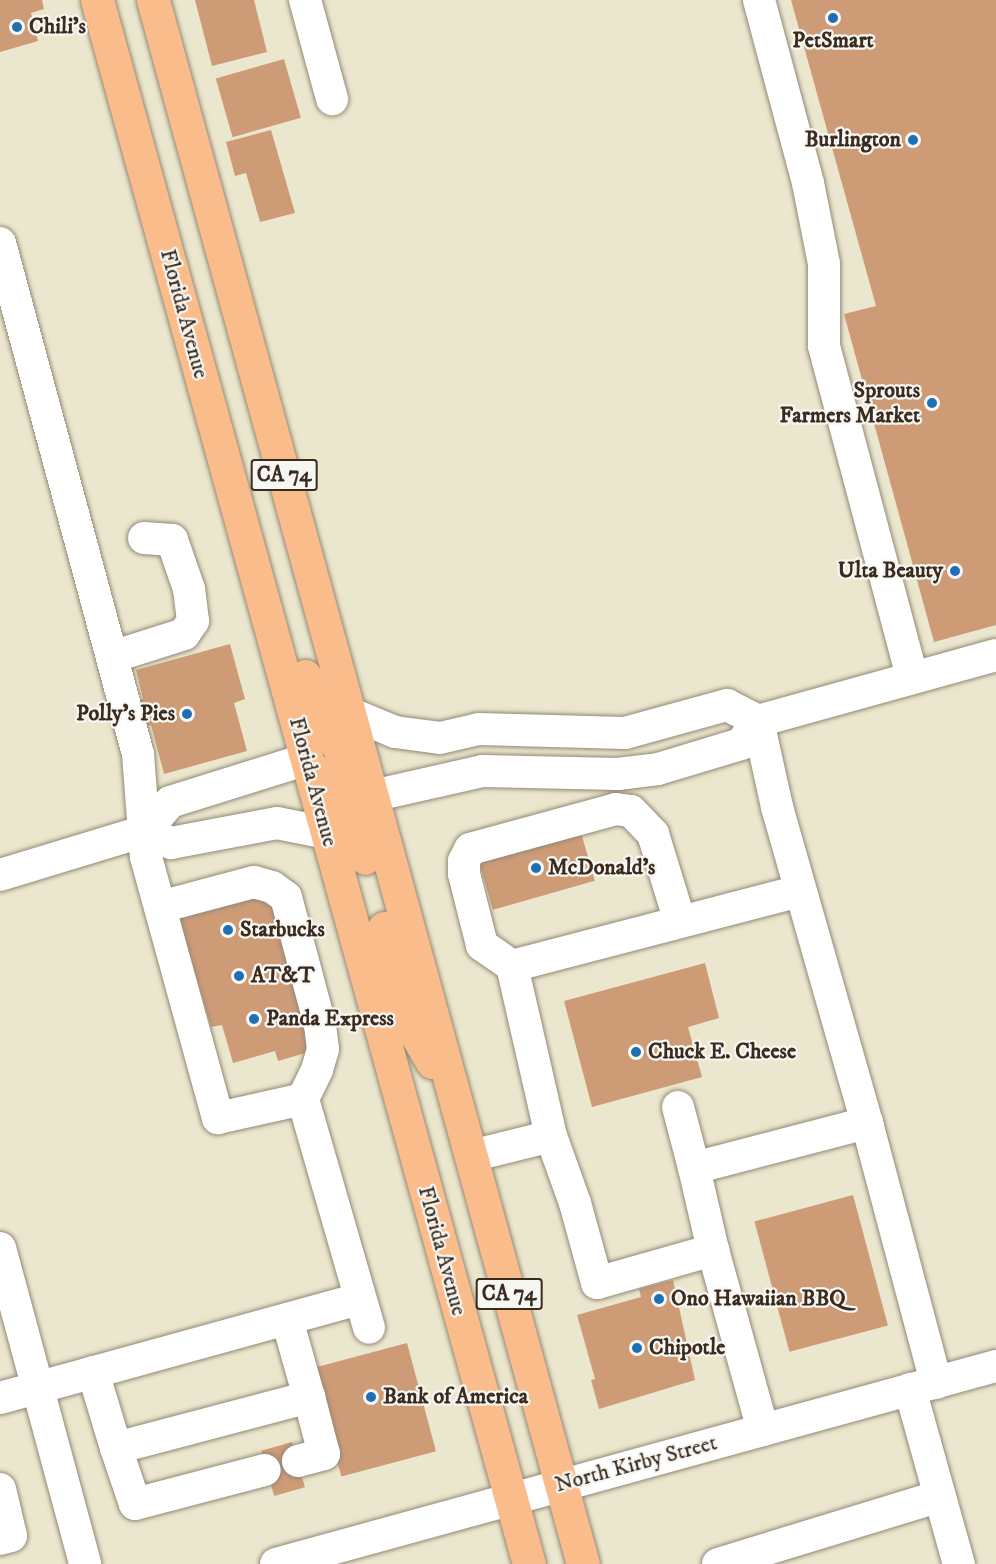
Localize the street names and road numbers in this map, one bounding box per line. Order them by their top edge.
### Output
street label: Florida Avenue [154,246,214,382]
road number: CA 74 [250,457,318,493]
street label: Florida Avenue [283,714,343,850]
street label: Florida Avenue [412,1183,472,1319]
road number: CA 74 [474,1276,544,1312]
street label: North Kirby Street [552,1430,720,1498]

